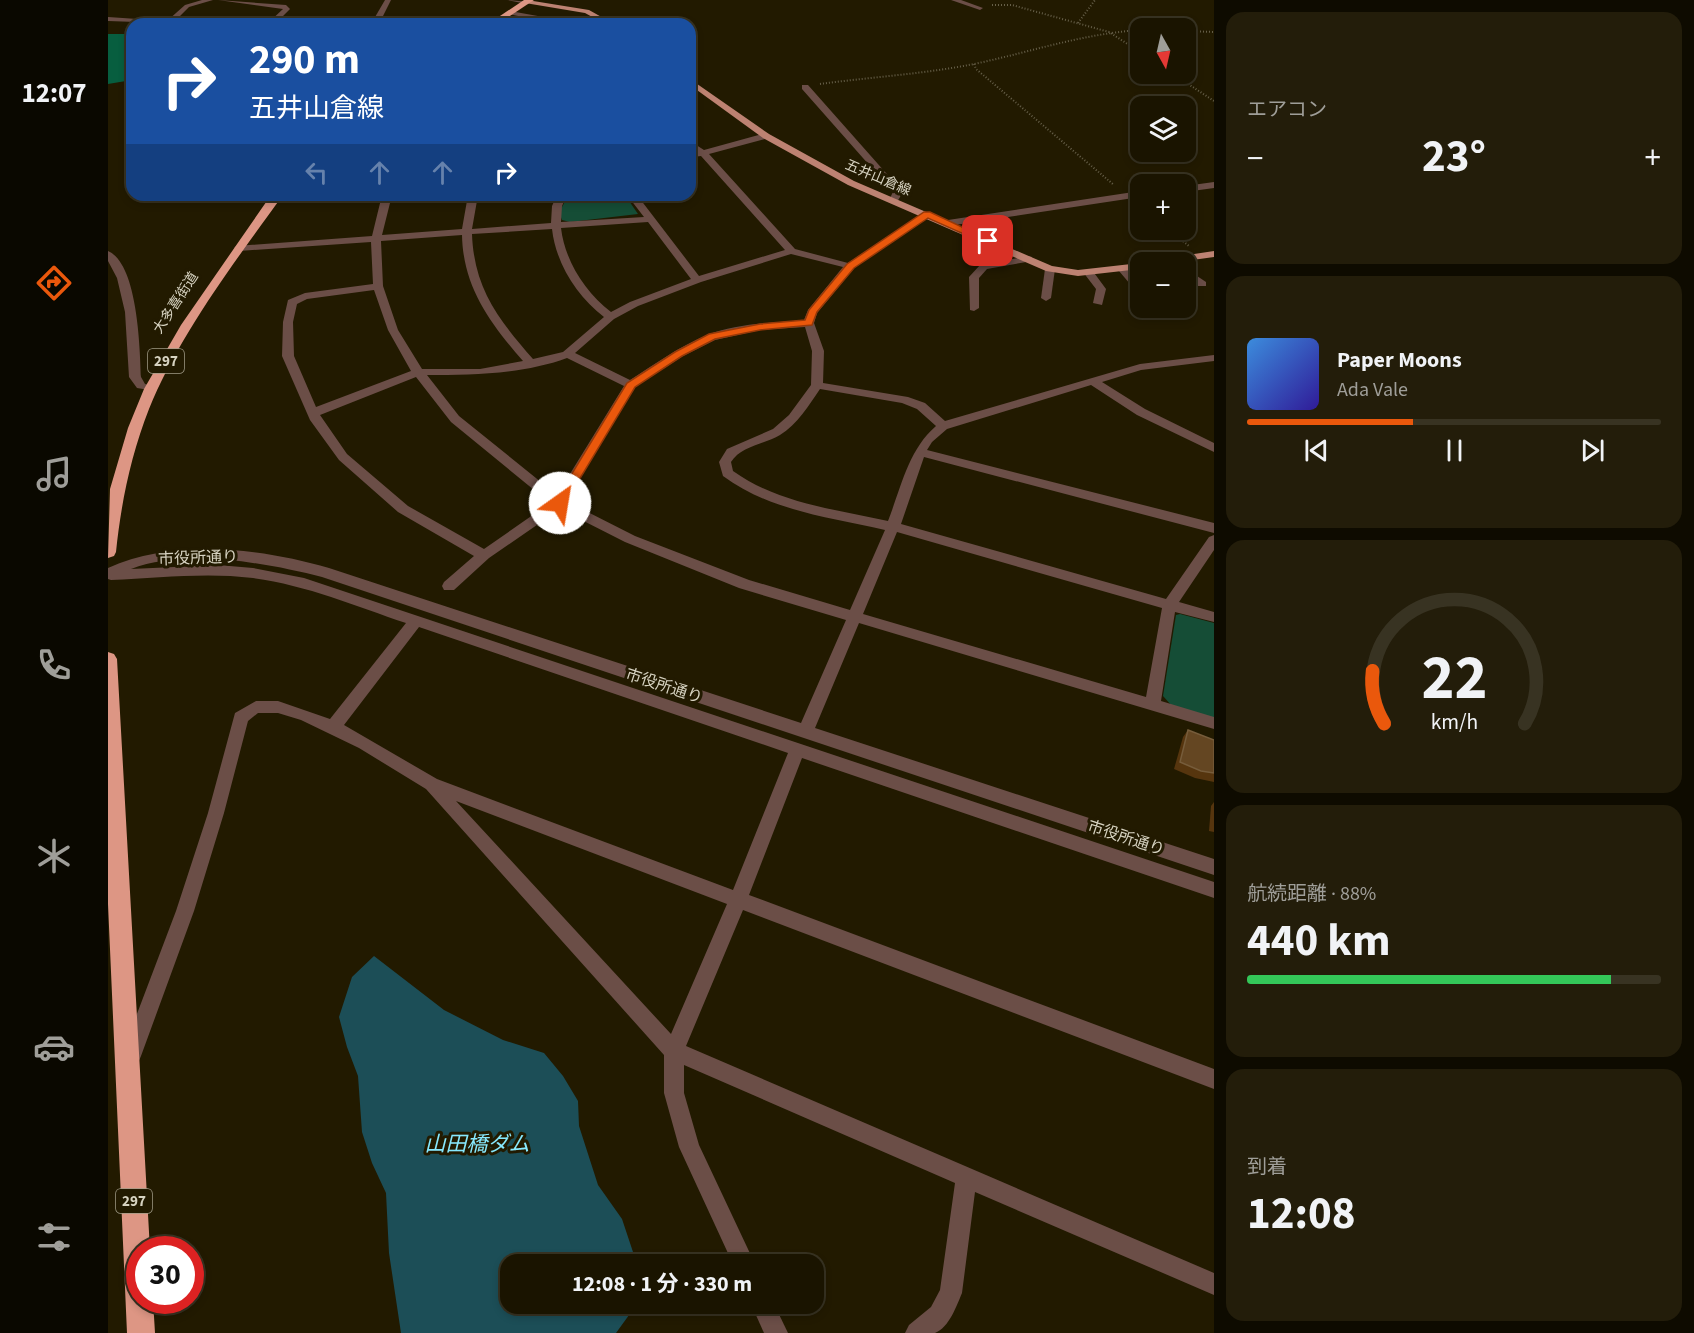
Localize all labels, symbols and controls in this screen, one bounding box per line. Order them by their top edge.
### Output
north arrow [1130,18,1196,84]
map controls [1130,18,1196,318]
text: 290 m [249,30,360,90]
icon: right [150,42,228,120]
text: 12:07 [21,74,87,113]
text: 五井山倉線 [249,89,384,128]
button: layers [1130,96,1196,162]
text: エアコン [1247,96,1327,124]
text: 23° [1422,125,1486,189]
text: − [1247,135,1263,182]
text: + [1645,135,1661,182]
street label: 五井山倉線 [842,155,914,201]
icon: left [300,156,333,189]
icon: ahead [363,156,396,189]
icon: ahead [426,156,459,189]
icon: right [489,156,522,189]
button: + [1130,174,1196,240]
pin [962,215,1013,266]
icon: arrive [971,224,1004,257]
button: − [1130,252,1196,318]
icon: directions [33,262,75,304]
street label: 大多喜街道 [149,268,203,338]
text: Paper Moons [1337,344,1462,376]
road number: 297 [148,349,184,373]
text: Ada Vale [1337,376,1408,404]
icon: previous [1300,434,1333,467]
icon: pause [1438,434,1471,467]
icon: next [1576,434,1609,467]
icon: music [33,453,75,495]
position arrow [528,471,592,535]
street label: 市役所通り [158,546,238,570]
text: 22 [1421,634,1487,723]
icon: phone [33,644,75,686]
street label: 市役所通り [623,663,705,709]
text: km/h [1430,707,1478,738]
street label: 市役所通り [1085,815,1167,861]
icon: climate [33,835,75,877]
text: 航続距離 · 88% [1247,880,1376,908]
text: 440 km [1247,909,1391,973]
icon: car [33,1026,75,1068]
water label: 山田橋ダム [425,1129,530,1159]
text: 到着 [1247,1153,1287,1181]
text: 12:08 [1247,1182,1356,1246]
road number: 297 [116,1189,152,1213]
icon: filters [33,1216,75,1258]
speed limit sign: 30 [126,1236,204,1314]
text: 12:08 · 1 分 · 330 m [572,1268,752,1300]

